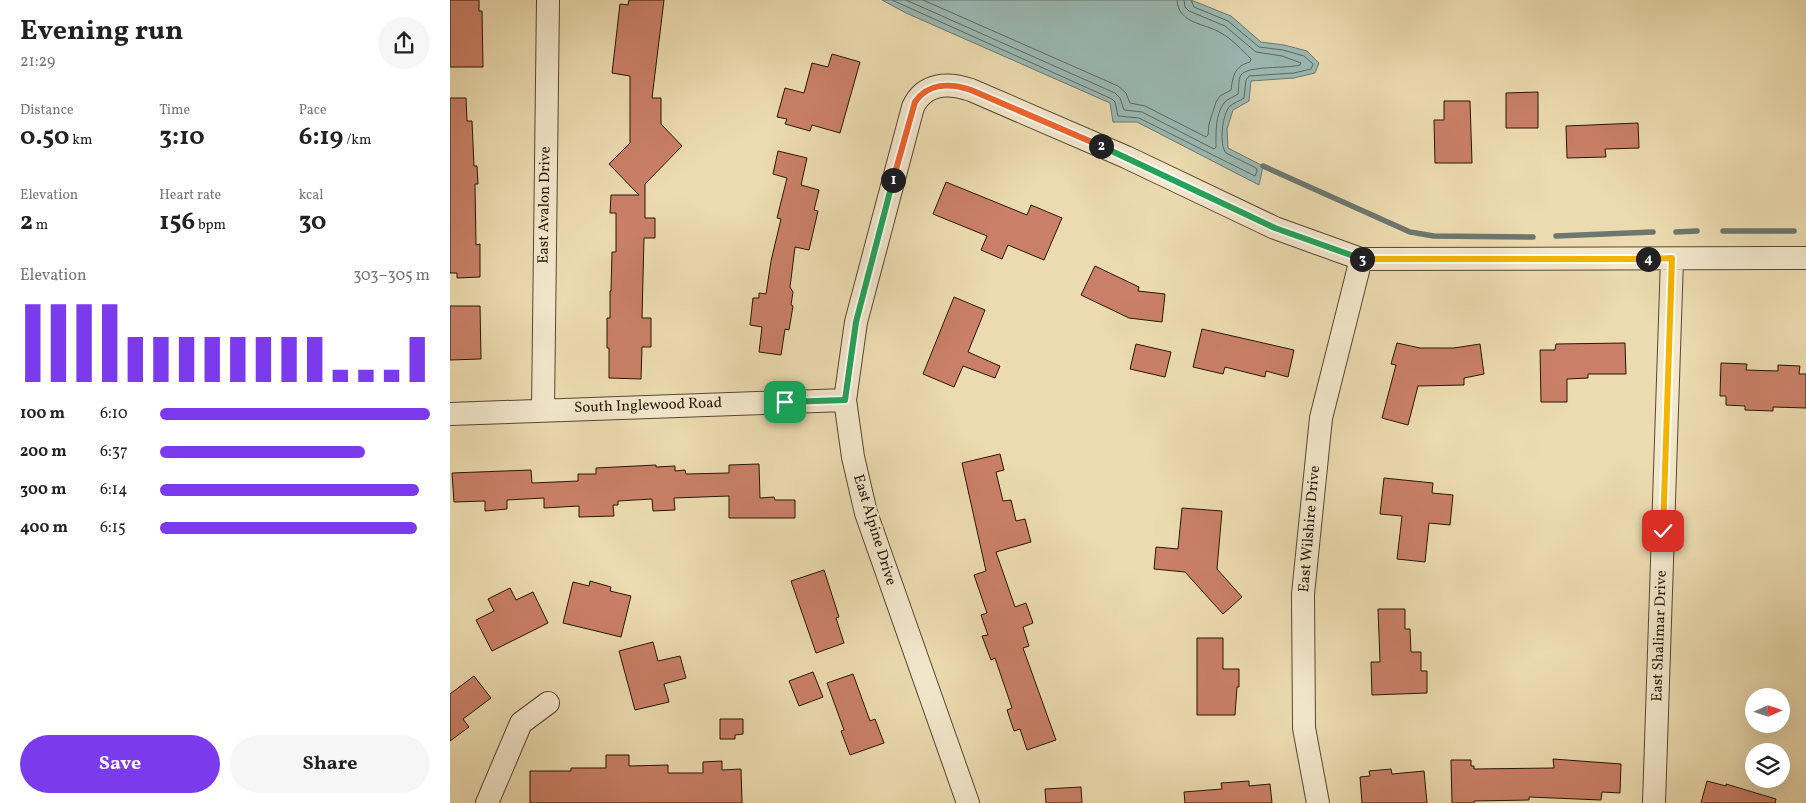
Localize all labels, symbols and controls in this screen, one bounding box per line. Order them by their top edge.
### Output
text: Evening run [20,12,184,51]
button: share [378,17,430,69]
text: 21:29 [20,51,55,73]
text: Distance [20,101,74,120]
text: Time [159,101,190,120]
text: Pace [299,101,327,120]
text: 0.50 [20,120,69,155]
text: 3:10 [159,120,205,155]
text: 6:19 [299,120,343,155]
text: km [69,131,92,150]
text: /km [343,131,371,150]
pin: 2 [1088,134,1114,158]
text: 2 [1098,137,1105,156]
street label: East Avalon Drive [533,146,557,264]
pin: 1 [880,168,906,192]
text: 1 [891,171,896,190]
text: Elevation [20,186,78,205]
text: Heart rate [159,186,221,205]
text: kcal [299,186,324,205]
text: 2 [20,205,33,240]
text: 156 [159,205,195,240]
text: 30 [299,205,326,240]
text: m [33,216,48,235]
text: bpm [195,216,226,235]
pin: 3 [1350,246,1374,272]
pin: 4 [1636,246,1660,272]
text: 3 [1359,250,1366,269]
text: 4 [1644,250,1653,269]
text: Elevation [20,265,87,287]
text: 303–305 m [353,265,430,287]
pin [764,381,806,423]
icon: arrive [771,388,799,416]
street label: South Inglewood Road [574,393,722,419]
text: 100 m [20,403,65,425]
text: 6:10 [100,403,128,425]
text: 200 m [20,441,67,463]
text: 6:37 [100,441,128,463]
street label: East Wilshire Drive [1294,465,1326,593]
street label: East Alpine Drive [847,472,901,588]
text: 300 m [20,479,66,501]
text: 6:14 [100,479,128,501]
pin [1642,510,1684,552]
text: 400 m [20,517,68,539]
text: 6:15 [100,517,126,539]
icon: check [1649,517,1677,545]
street label: East Shalimar Drive [1647,570,1673,702]
north arrow [1745,688,1790,732]
map controls [1745,688,1790,788]
button: Save [20,735,220,793]
button: Share [230,735,430,793]
button: layers [1745,743,1790,788]

